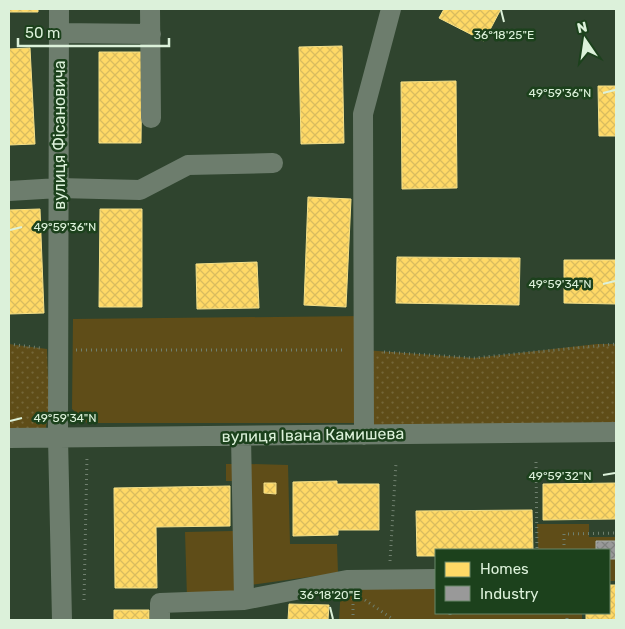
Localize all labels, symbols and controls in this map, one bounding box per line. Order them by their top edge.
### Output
scale bar [18,15,169,47]
north arrow [560,15,610,65]
text: N [575,18,589,37]
text: 50 m [25,24,60,42]
text: 36°18'25"E [474,28,534,42]
street label: вулиця Фісановича [50,60,69,210]
text: 49°59'36"N [529,86,591,100]
text: 49°59'36"N [34,220,96,234]
text: 49°59'34"N [528,277,592,291]
text: 49°59'34"N [33,411,97,425]
street label: вулиця Івана Камишева [222,424,404,446]
text: 49°59'32"N [528,469,592,483]
legend [435,549,610,614]
text: Homes [480,560,529,578]
text: Industry [480,585,539,603]
text: 36°18'20"E [300,588,360,602]

